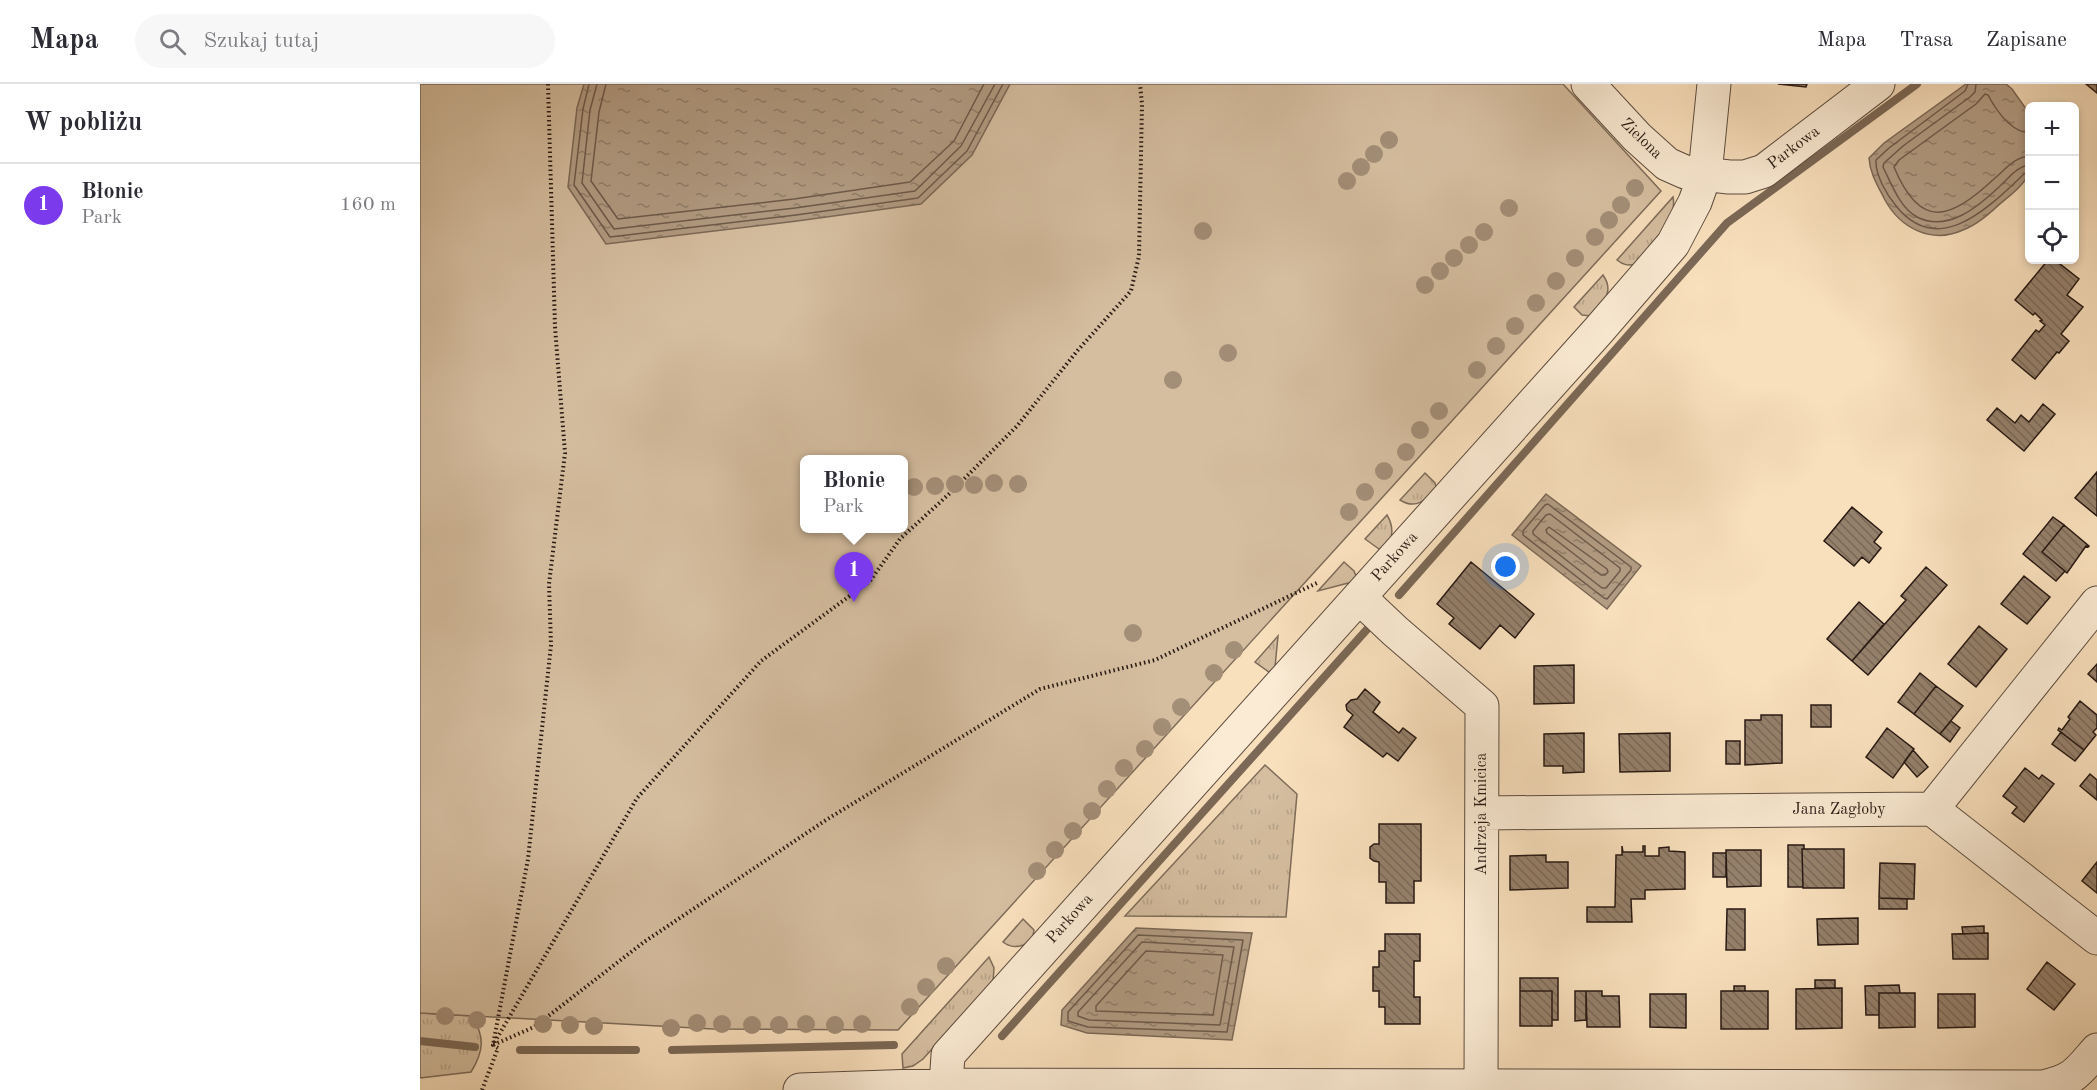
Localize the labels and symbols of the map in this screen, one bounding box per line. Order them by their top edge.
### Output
street label: Zielona [1617,116,1665,163]
street label: Parkowa [1765,123,1823,173]
street label: Parkowa [1369,529,1421,585]
pin: 1 [834,552,874,602]
your location [1491,552,1520,581]
street label: Andrzeja Kmicica [1474,752,1490,875]
street label: Jana Zagłoby [1792,802,1886,818]
street label: Parkowa [1044,891,1096,947]

